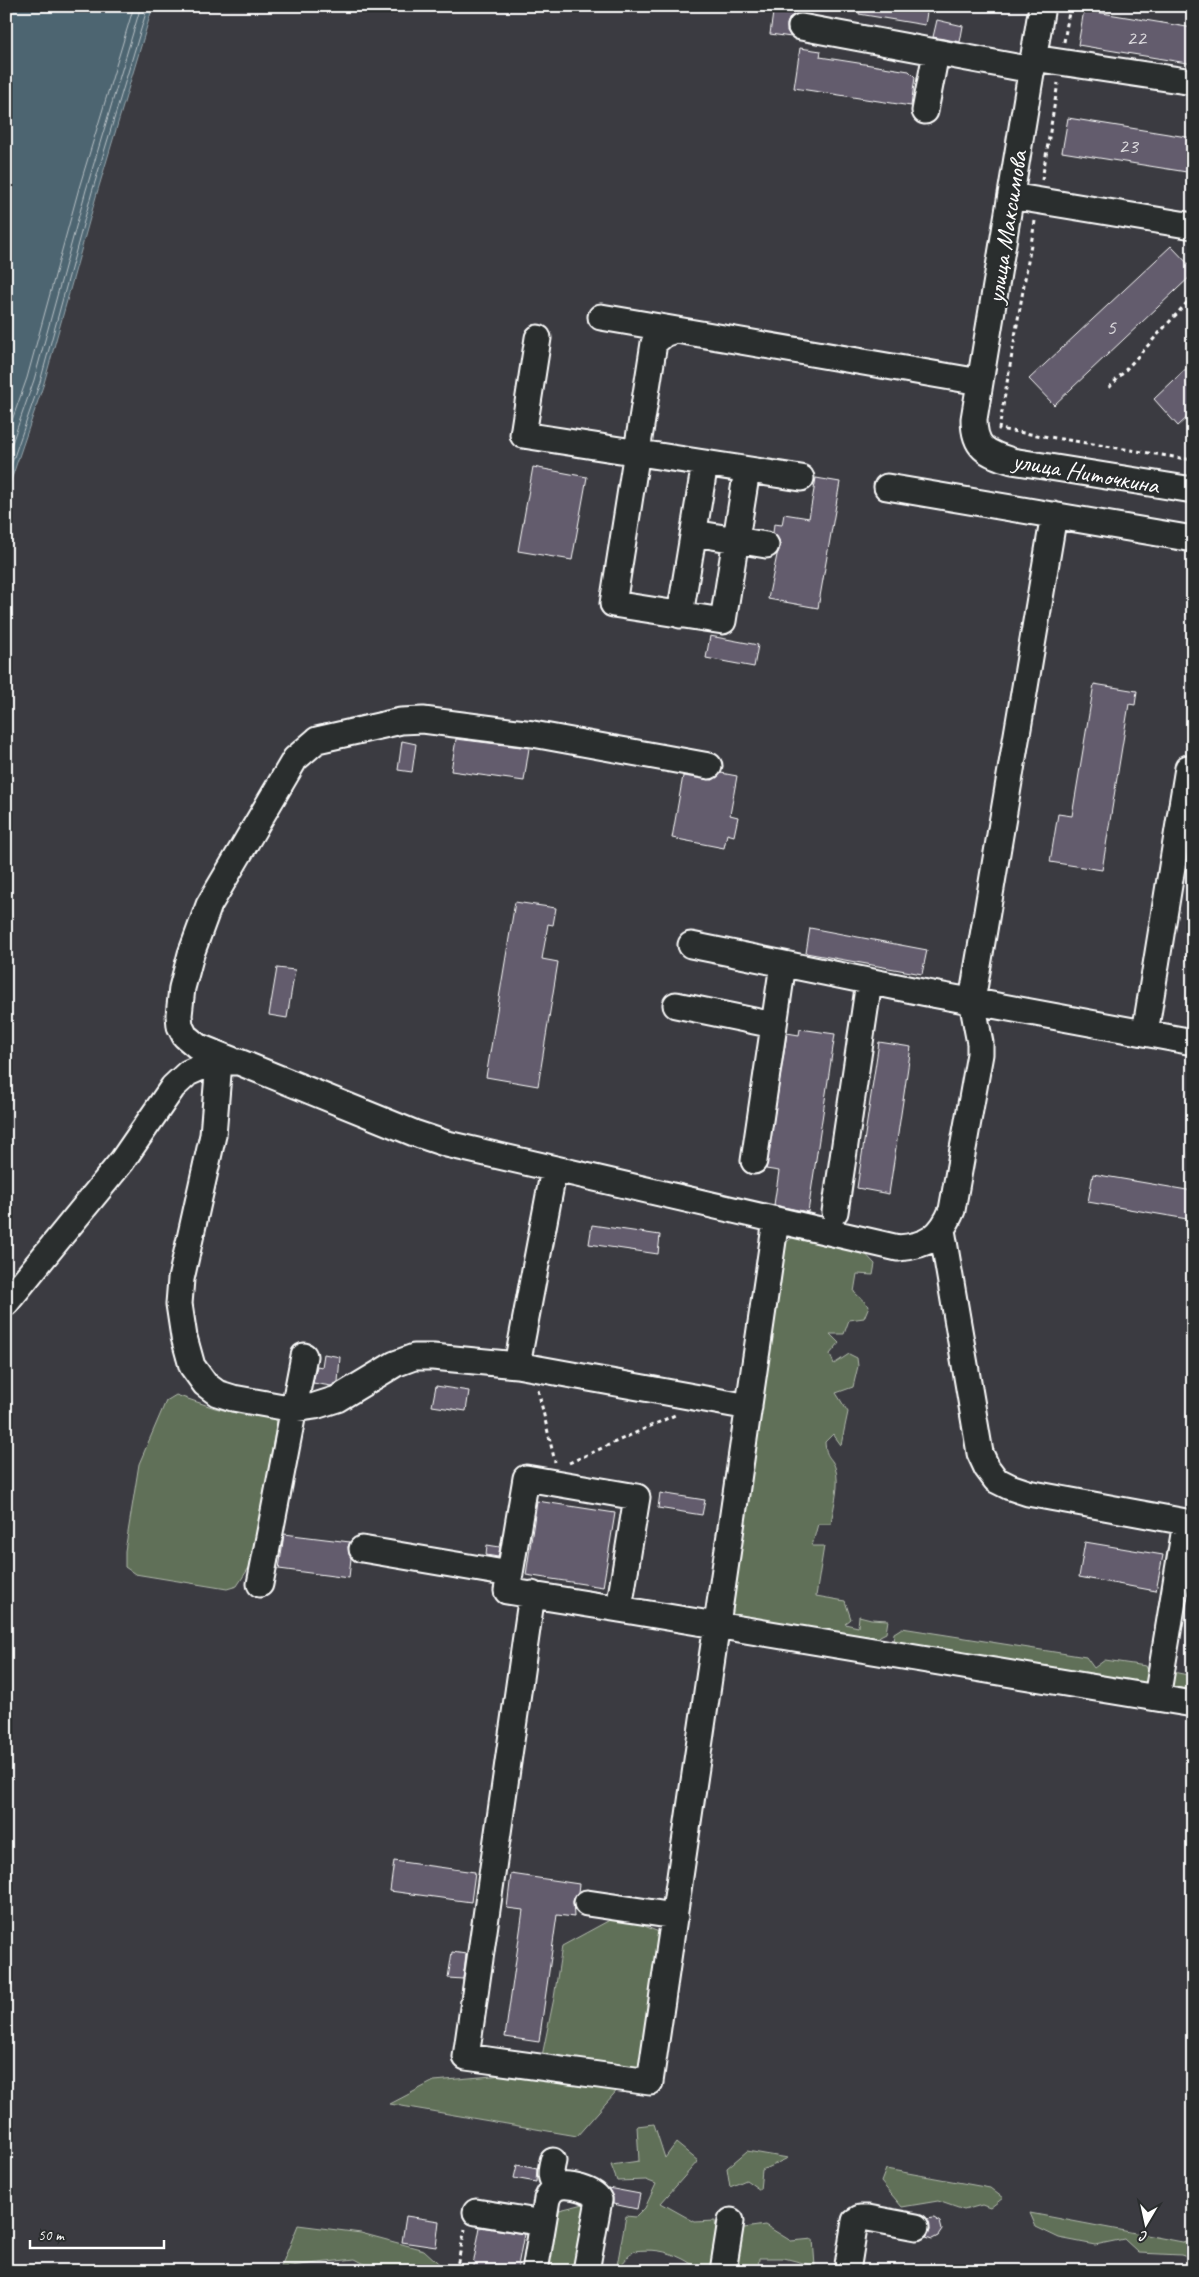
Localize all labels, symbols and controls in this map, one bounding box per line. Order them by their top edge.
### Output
house number: 22 [1126,24,1148,52]
house number: 23 [1118,132,1140,160]
street label: улица Максимова [979,147,1035,308]
house number: 5 [1106,313,1117,341]
street label: улица Ниточкина [1008,444,1163,502]
north arrow [1122,2200,1172,2250]
scale bar [30,2217,164,2249]
text: 50 m [38,2226,65,2245]
text: С [1137,2227,1149,2245]

